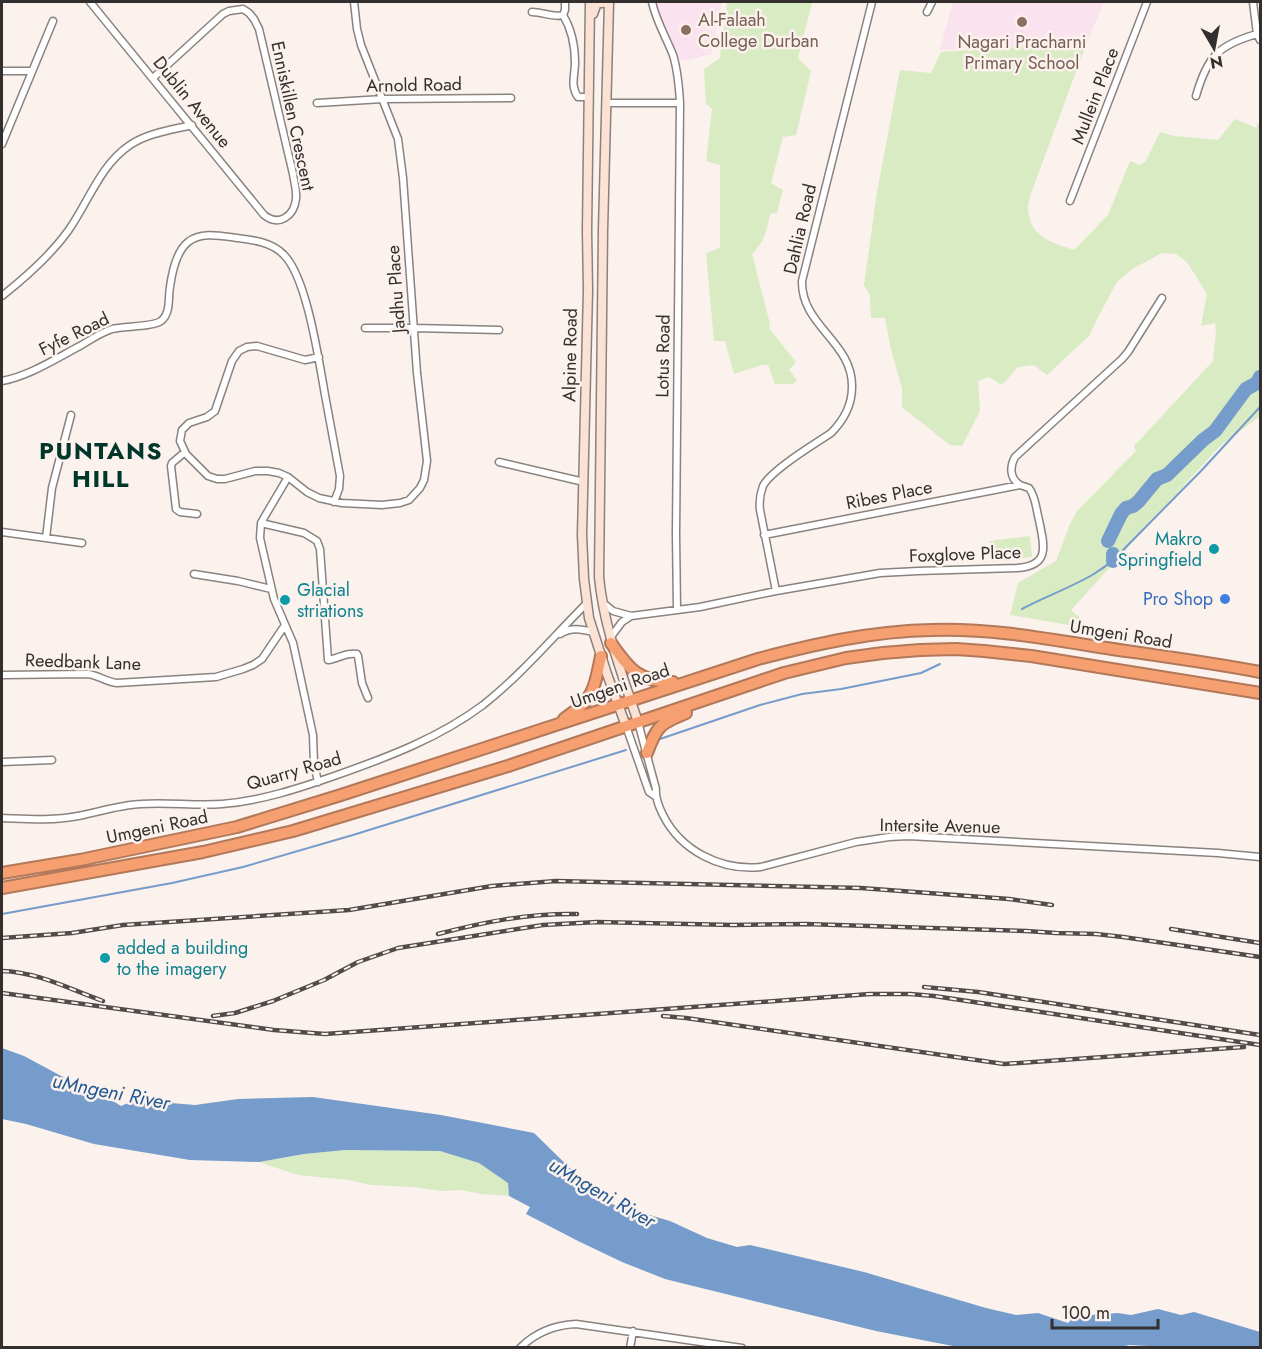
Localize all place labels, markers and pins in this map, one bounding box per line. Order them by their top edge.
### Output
place label: Al-Falaah College Durban [698,7,819,54]
marker: Nagari Pracharni Primary School [1015,15,1029,29]
marker: Al-Falaah College Durban [679,23,693,37]
place label: Nagari Pracharni Primary School [957,29,1087,76]
place label: Makro Springfield [1118,526,1202,573]
marker: Makro Springfield [1207,542,1221,556]
place label: Glacial striations [297,577,364,624]
place label: Pro Shop [1143,586,1213,612]
marker: Pro Shop [1218,592,1232,606]
marker: Glacial striations [278,593,292,607]
place label: added a building to the imagery [117,935,248,982]
marker: added a building to the imagery [98,951,112,965]

